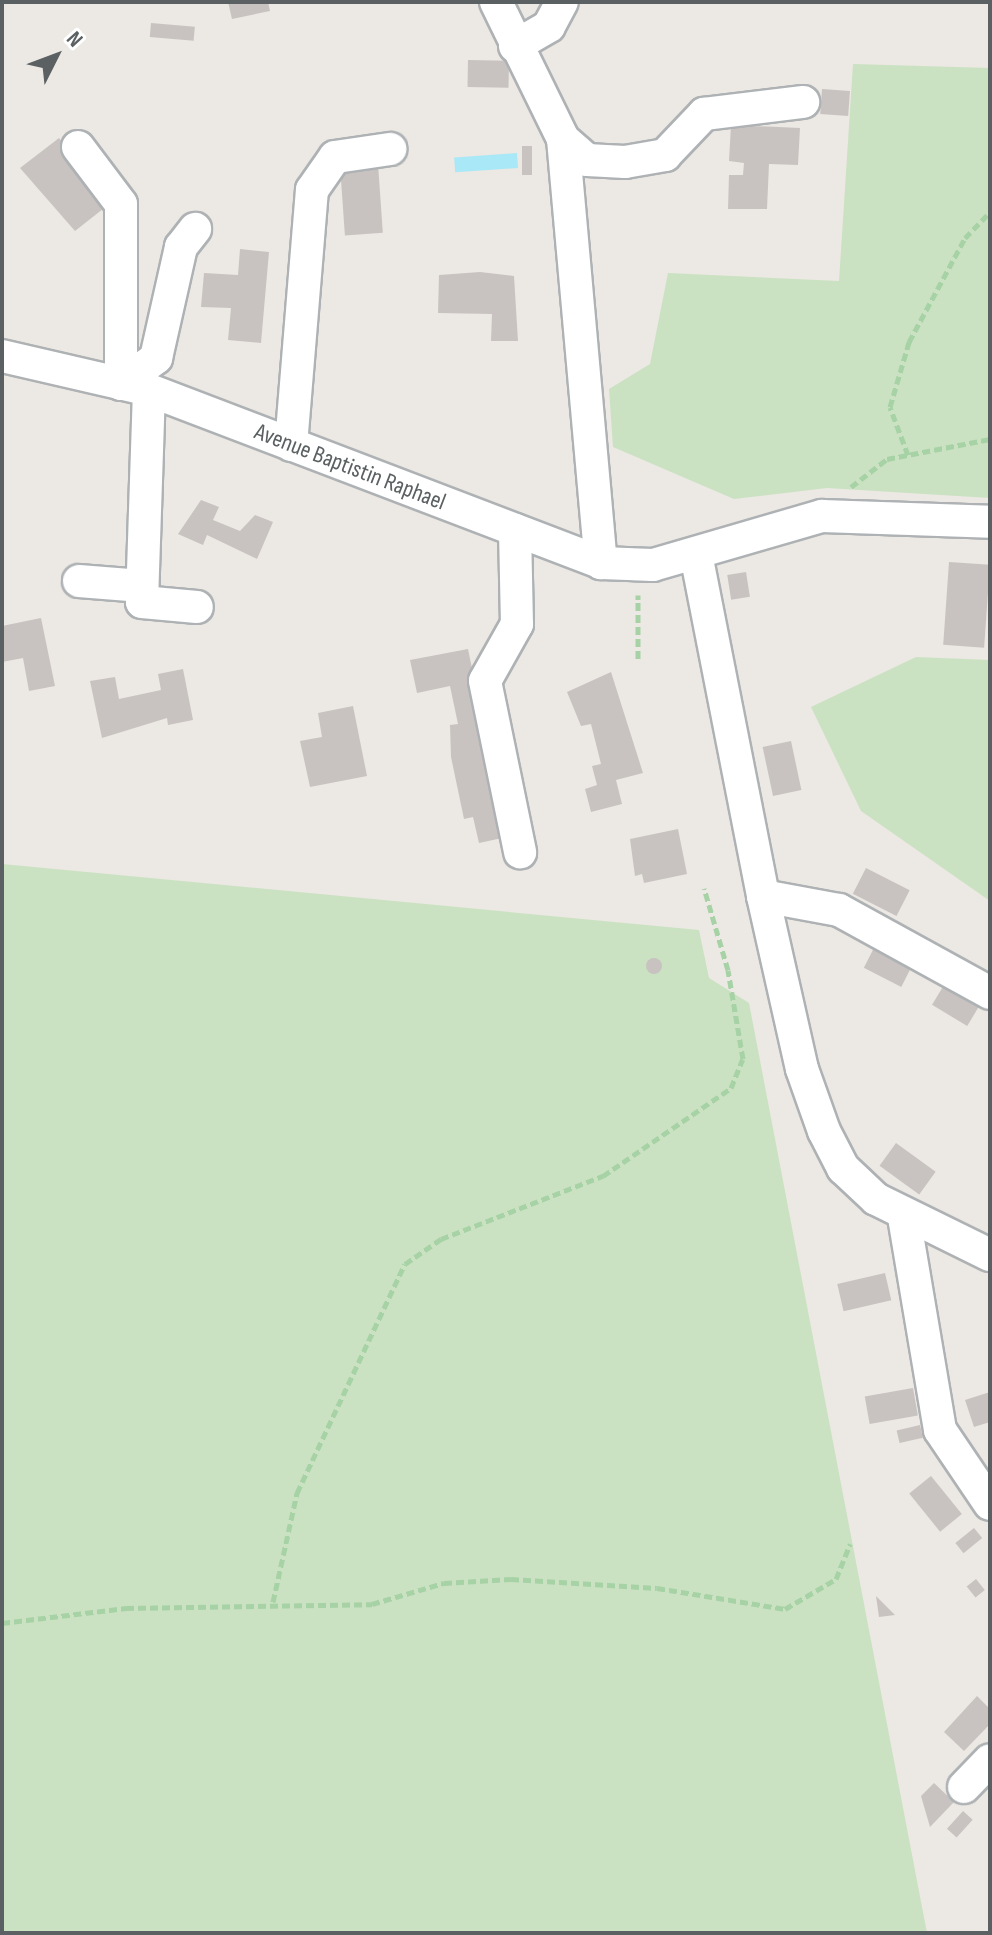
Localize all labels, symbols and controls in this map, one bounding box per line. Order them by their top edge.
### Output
north arrow [16,16,96,96]
text: N [60,26,88,53]
street label: Avenue Baptistin Raphael [250,417,450,517]

